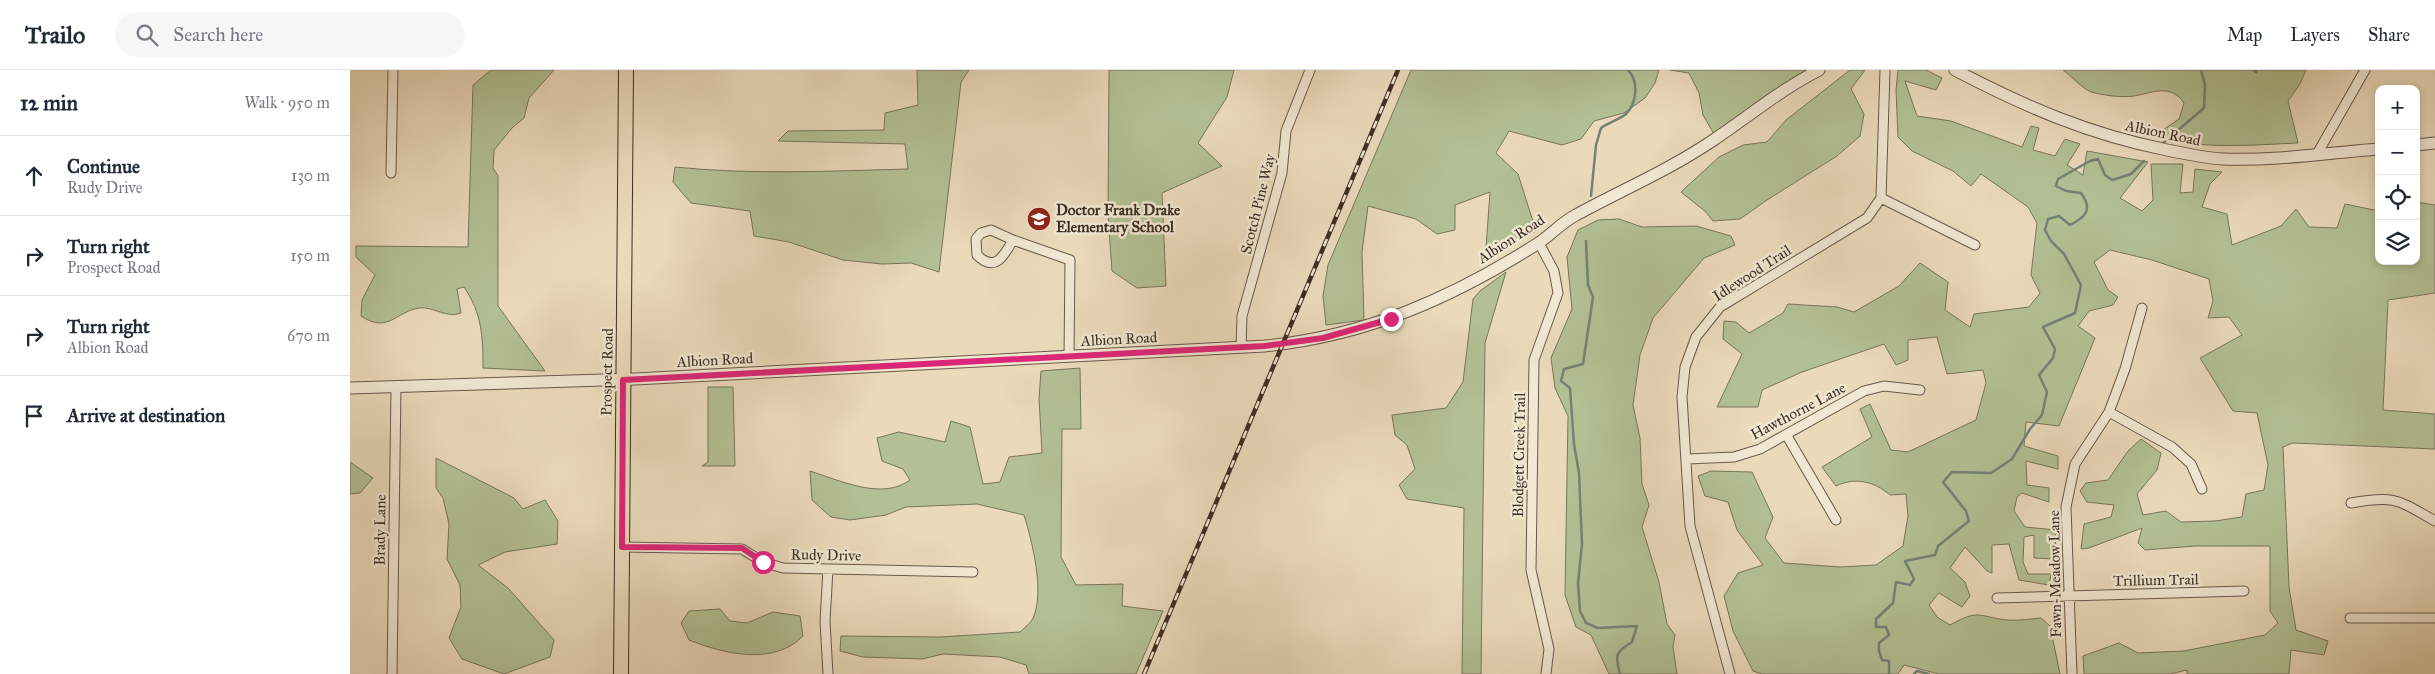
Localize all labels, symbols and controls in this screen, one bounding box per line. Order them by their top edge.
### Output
search box [115,12,465,57]
text: Trailo [25,20,85,50]
icon: search [133,21,161,49]
text: Search here [173,23,263,46]
text: Map [2227,24,2262,46]
text: Layers [2290,24,2340,46]
text: Share [2368,24,2410,46]
map controls [2375,85,2420,265]
button: + [2375,85,2420,130]
text: 12 min [20,90,78,116]
text: Walk · 950 m [244,93,330,112]
street label: Albion Road [2123,116,2203,150]
button: − [2375,130,2420,175]
street label: Scotch Pine Way [1237,151,1279,256]
text: Continue [67,155,140,178]
icon: ahead [20,162,48,190]
text: 130 m [291,166,330,185]
button: locate [2375,175,2420,220]
text: Rudy Drive [67,178,143,197]
place label: Doctor Frank Drake Elementary School [1056,201,1181,237]
school or university icon: Doctor Frank Drake Elementary School [1026,206,1052,232]
street label: Albion Road [1473,210,1548,268]
button: layers [2375,220,2420,265]
text: Turn right [67,235,150,258]
street label: Idlewood Trail [1709,240,1795,305]
icon: right [20,242,48,270]
text: 150 m [290,246,330,265]
text: Prospect Road [67,258,161,277]
route end [1380,308,1403,331]
text: Turn right [67,315,150,338]
icon: right [20,322,48,350]
text: 670 m [287,326,330,345]
street label: Prospect Road [597,327,617,416]
street label: Albion Road [1079,328,1158,350]
text: Albion Road [67,338,149,357]
street label: Albion Road [675,349,754,371]
street label: Hawthorne Lane [1747,378,1849,444]
street label: Blodgett Creek Trail [1509,392,1529,517]
icon: arrive [20,402,48,430]
text: Arrive at destination [67,404,225,427]
street label: Brady Lane [370,494,390,566]
street label: Fawn-Meadow Lane [2045,510,2065,638]
street label: Rudy Drive [790,545,862,565]
route start [752,551,775,574]
street label: Trillium Trail [2113,570,2200,590]

